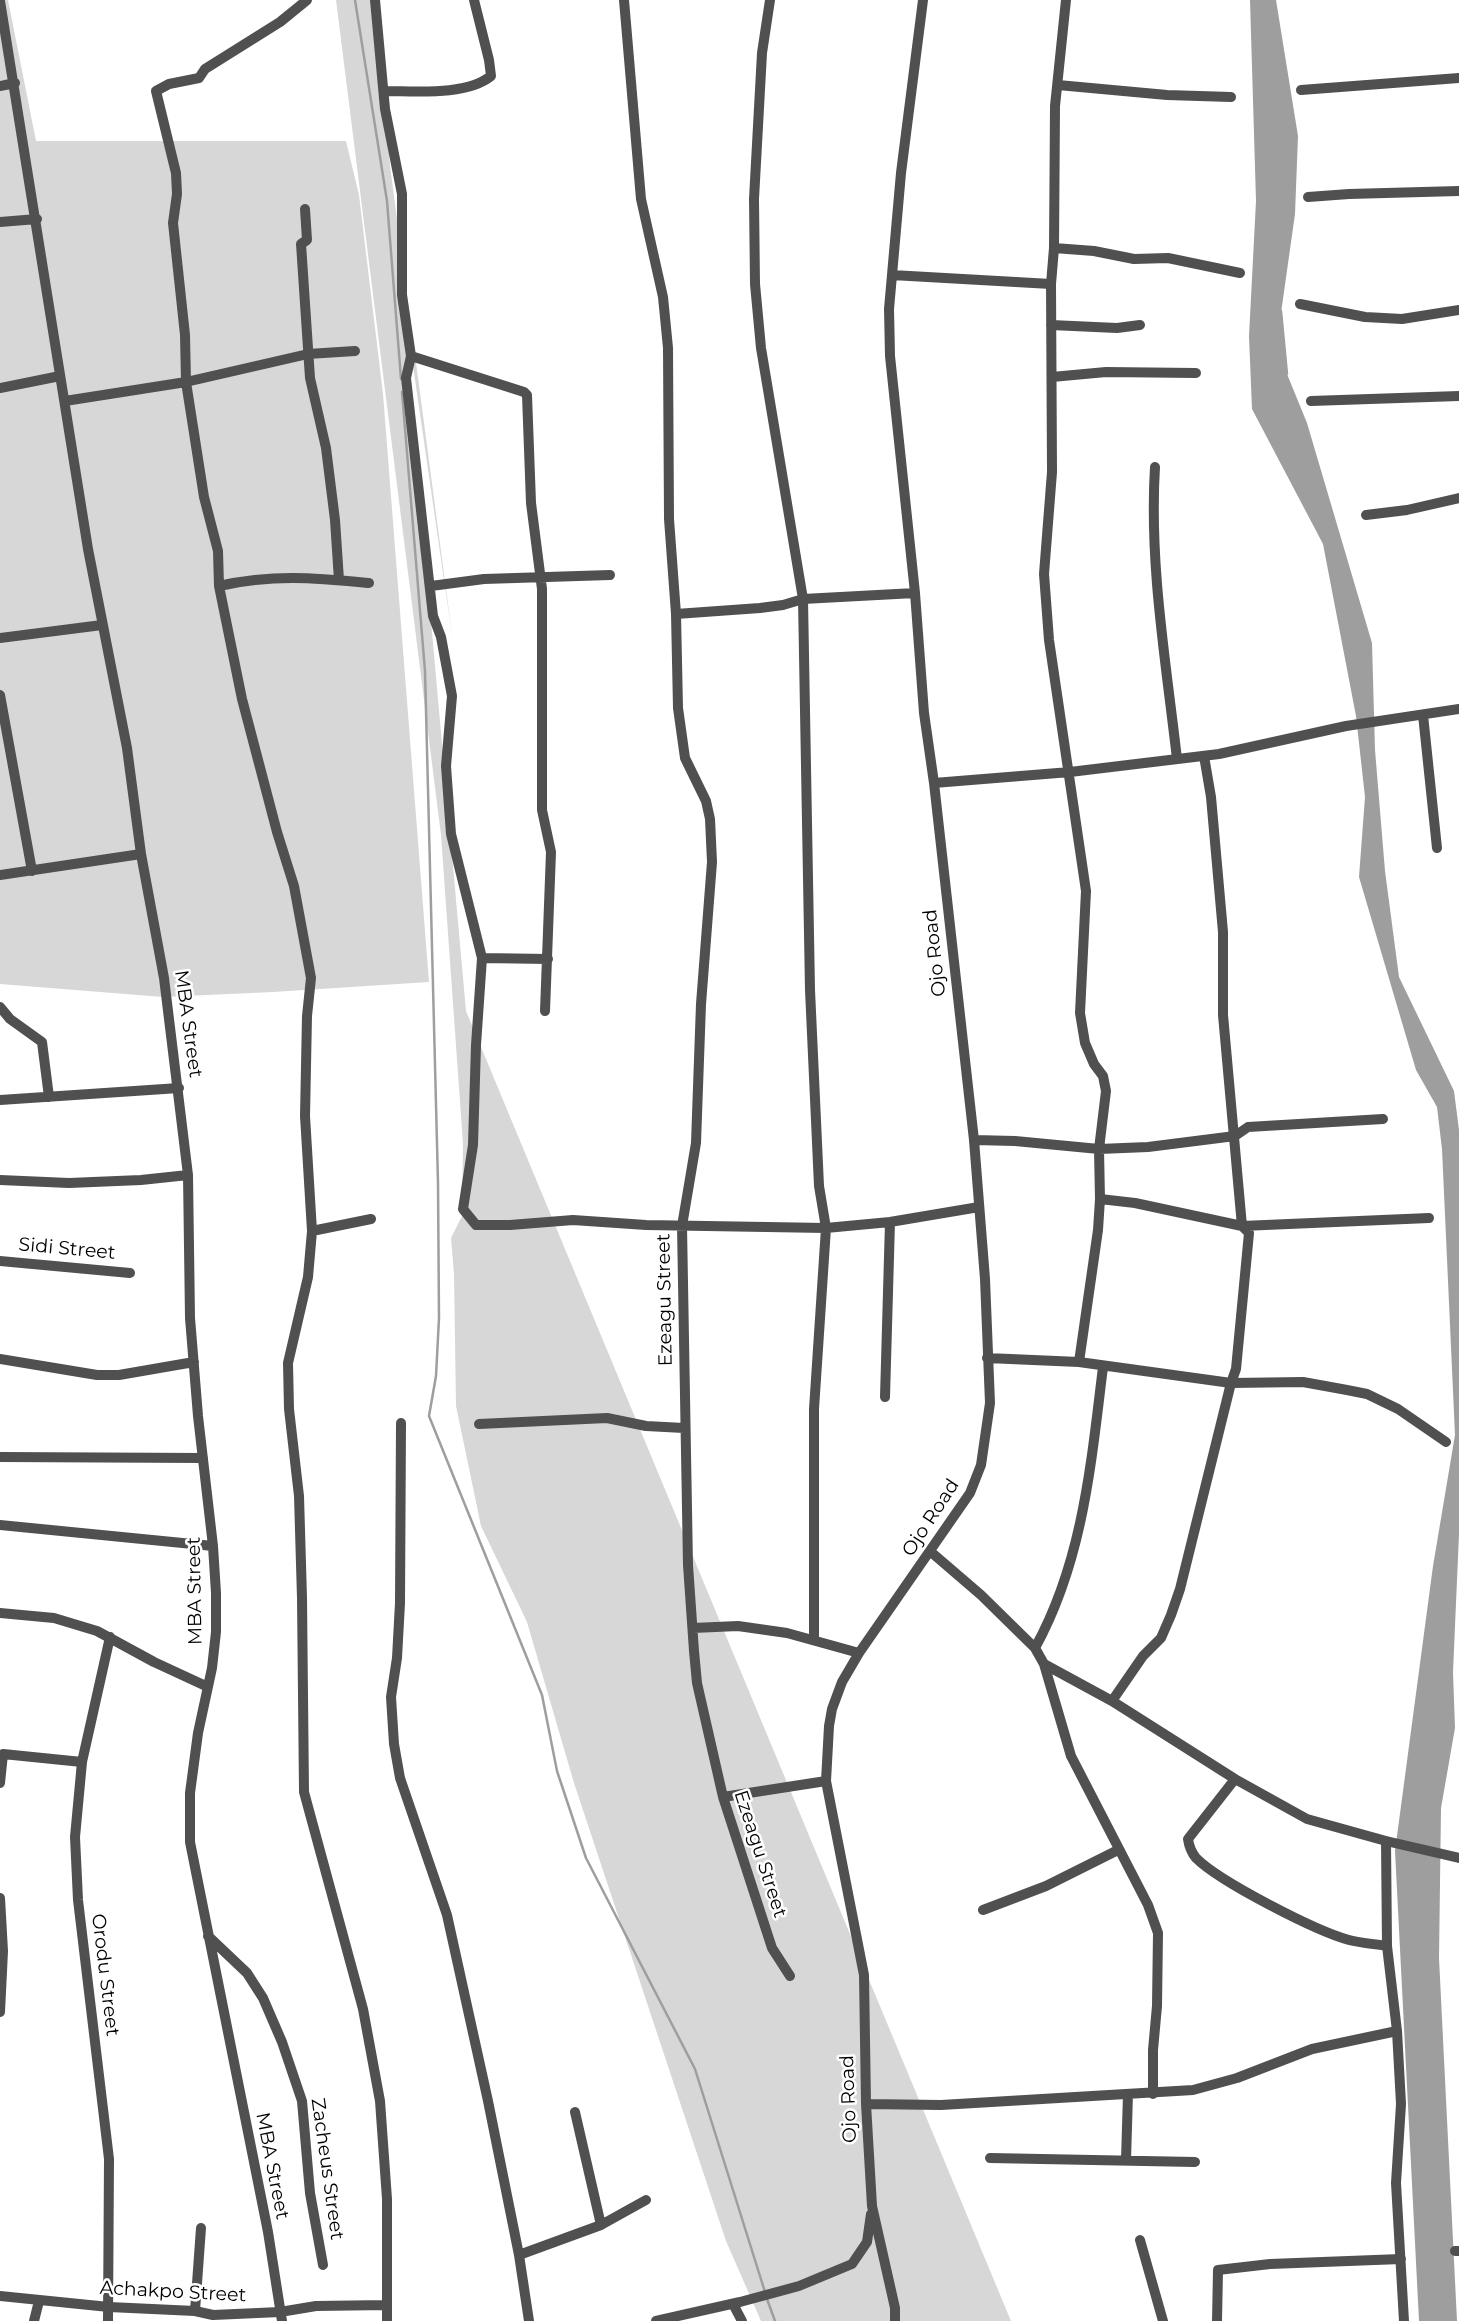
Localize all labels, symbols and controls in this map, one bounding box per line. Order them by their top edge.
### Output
street label: Ojo Road [919,908,951,998]
street label: MBA Street [169,969,207,1079]
street label: Sidi Street [18,1233,116,1265]
street label: Ezeagu Street [652,1233,678,1367]
street label: Ojo Road [898,1475,964,1561]
street label: MBA Street [183,1537,207,1645]
street label: Ezeagu Street [729,1787,791,1921]
street label: Orodu Street [86,1912,124,2038]
street label: Ojo Road [836,2055,862,2143]
street label: Zacheus Street [306,2097,348,2241]
street label: MBA Street [250,2111,294,2221]
street label: Achakpo Street [99,2277,247,2307]

